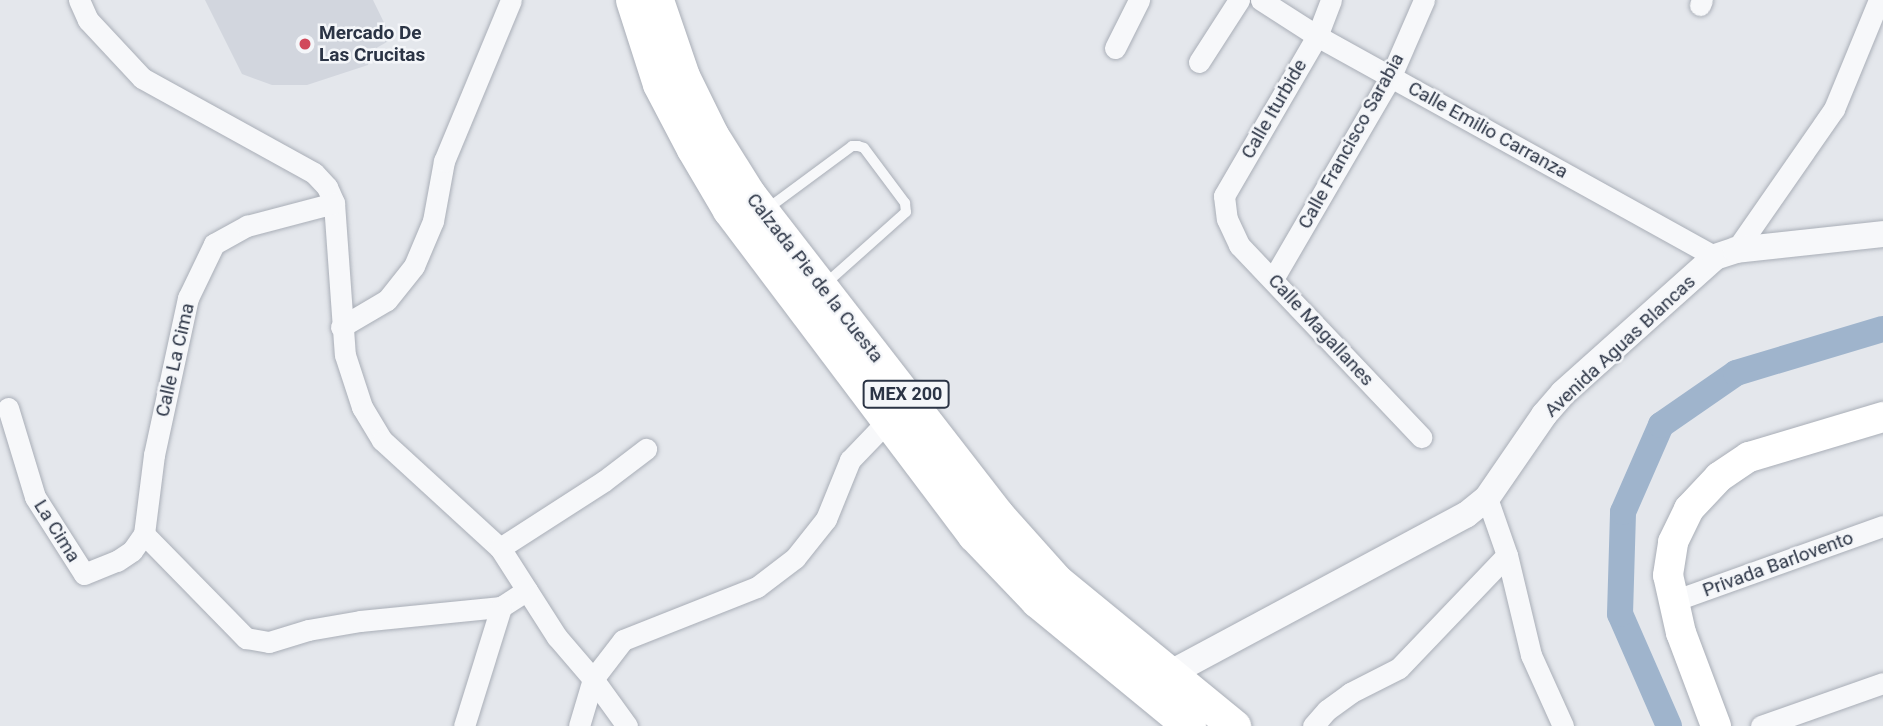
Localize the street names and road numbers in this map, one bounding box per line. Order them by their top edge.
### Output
street label: Calle Francisco Sarabia [1293,49,1409,233]
street label: Calle Iturbide [1236,55,1312,163]
street label: Calle Emilio Carranza [1404,77,1572,183]
street label: Calzada Pie de la Cuesta [742,189,888,367]
street label: Calle Magallanes [1263,269,1379,391]
street label: Avenida Aguas Blancas [1540,270,1700,422]
street label: Calle La Cima [151,301,199,419]
road number: MEX 200 [862,380,950,408]
street label: La Cima [29,496,85,566]
street label: Privada Barlovento [1700,526,1856,602]

